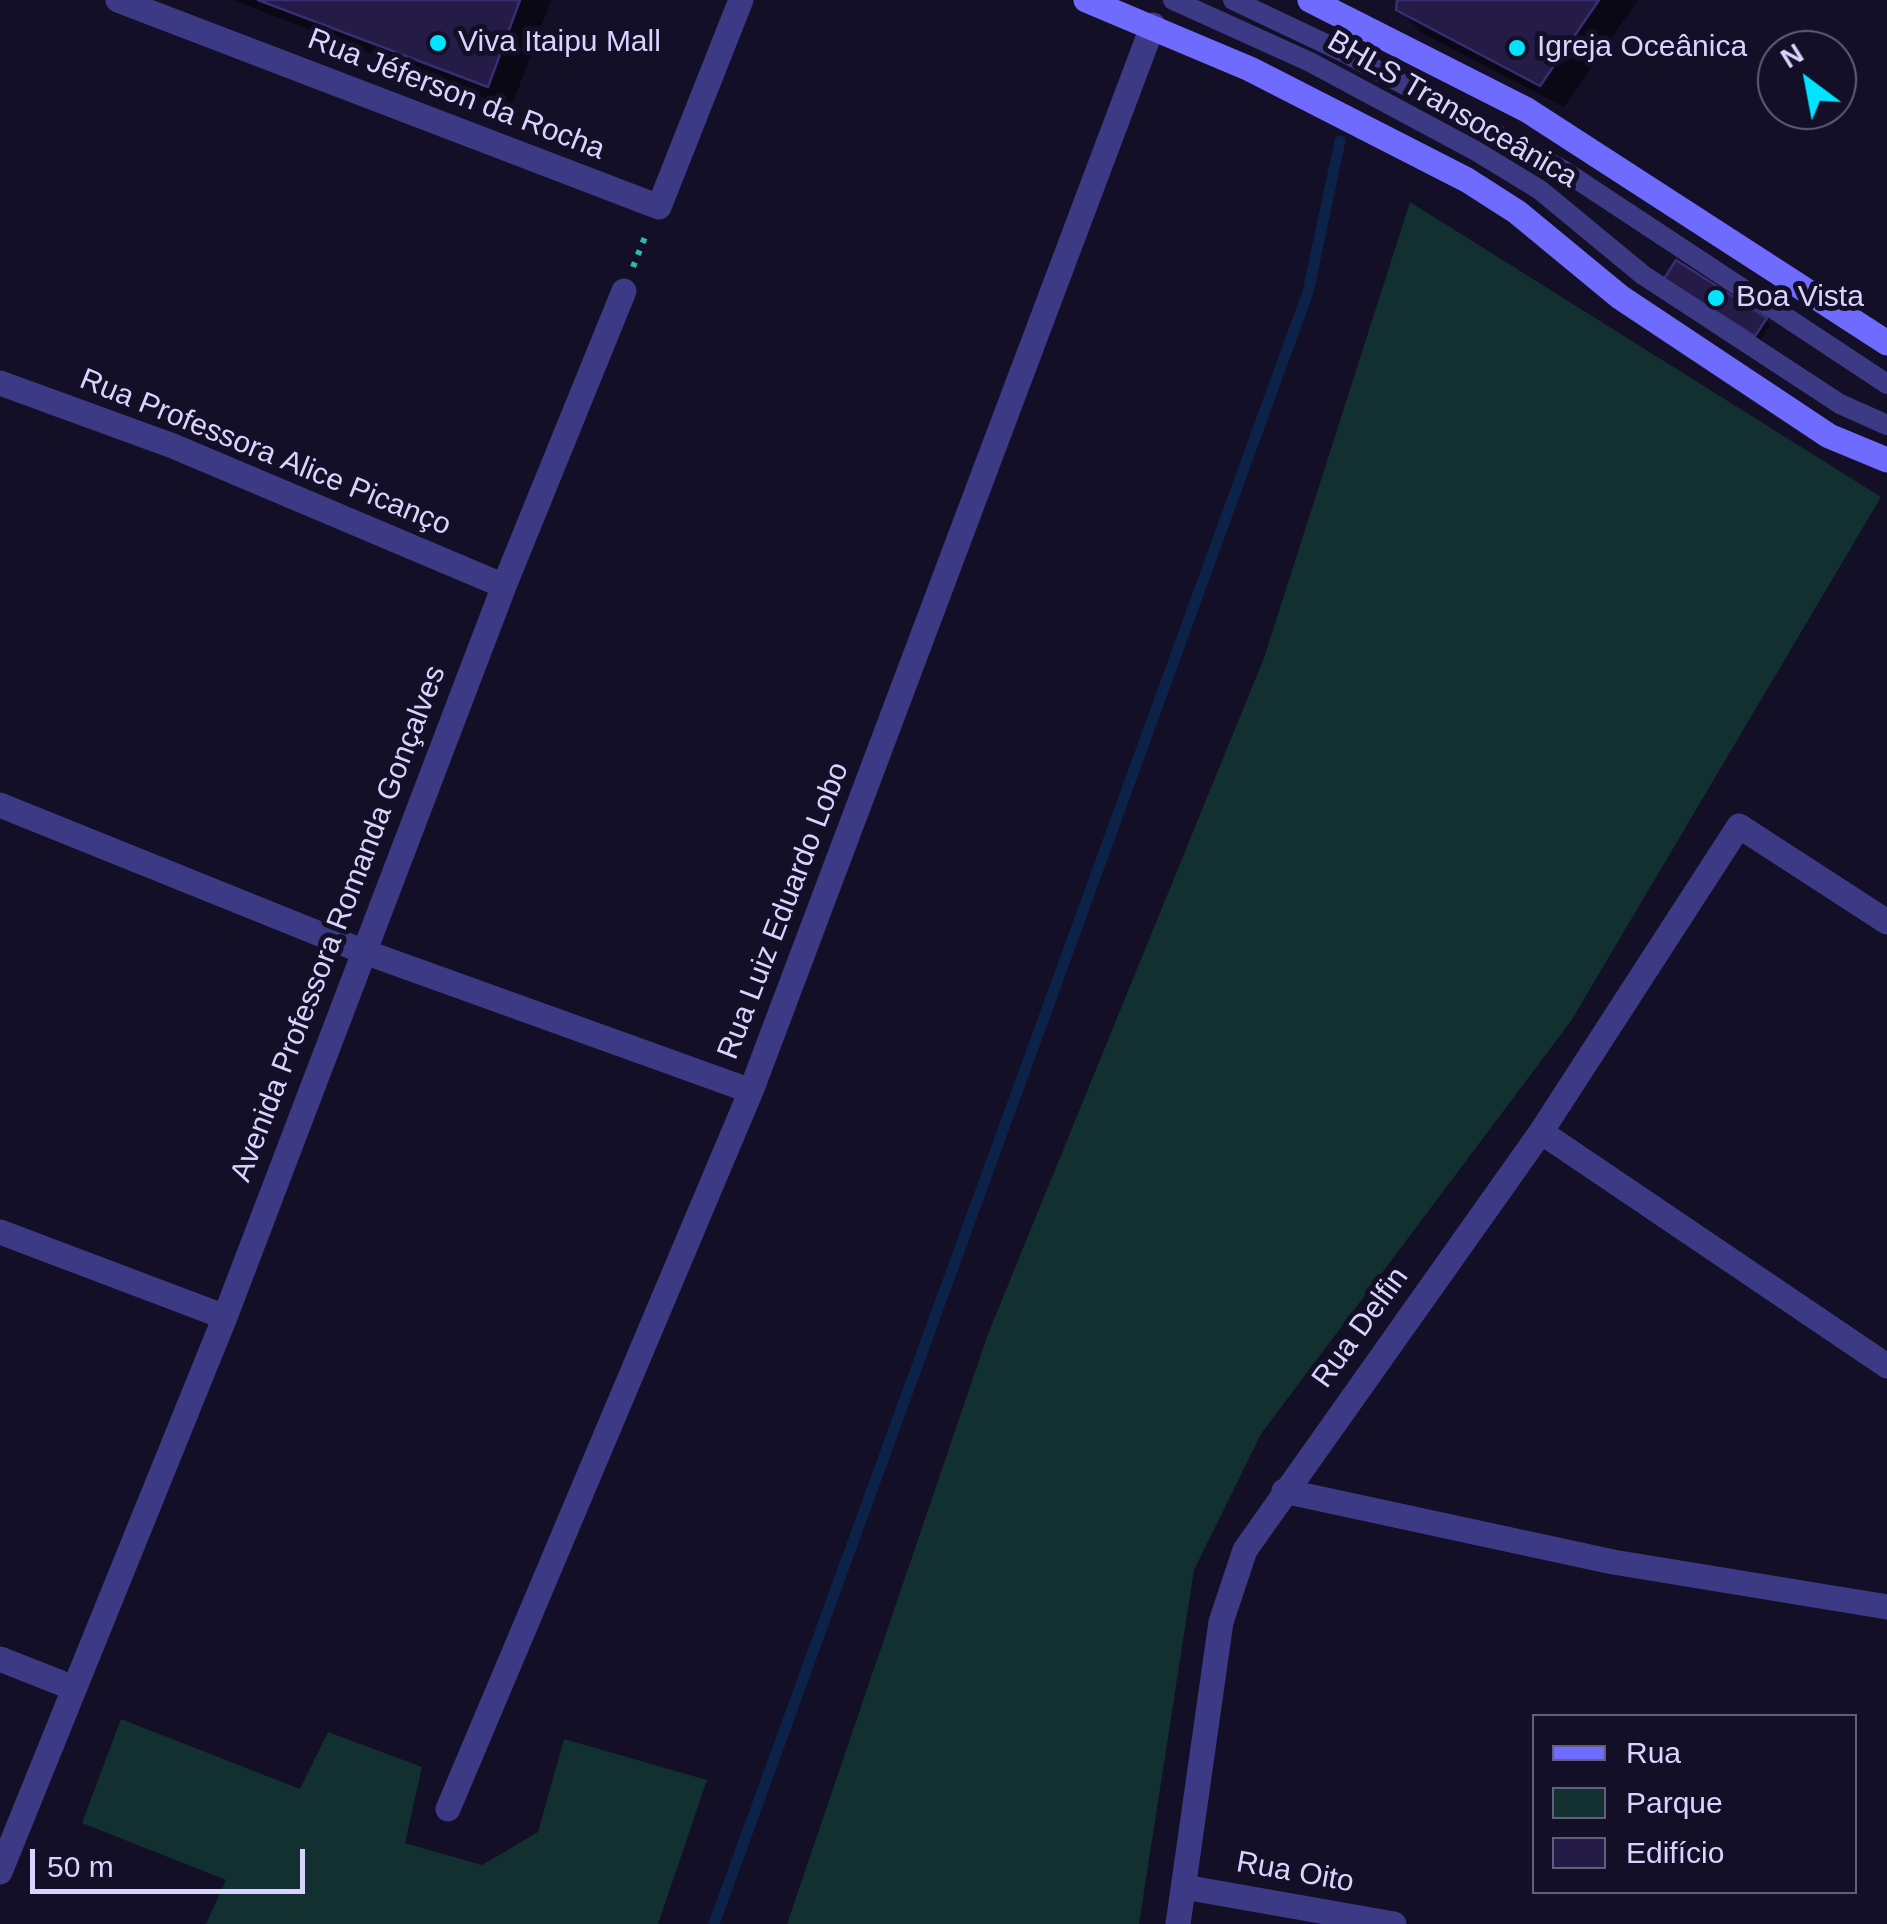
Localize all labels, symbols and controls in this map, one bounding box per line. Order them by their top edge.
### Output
street label: Rua Jéferson da Rocha [302,22,610,168]
street label: BHLS Transoceânica [1321,24,1583,196]
place label: Viva Itaipu Mall [458,25,661,61]
place label: Igreja Oceânica [1537,30,1747,66]
north arrow [1757,30,1857,130]
marker: Viva Itaipu Mall [427,32,449,54]
marker: Igreja Oceânica [1506,37,1528,59]
text: N [1775,37,1809,74]
place label: Boa Vista [1736,280,1864,316]
marker: Boa Vista [1705,287,1727,309]
street label: Rua Professora Alice Picanço [74,362,456,544]
street label: Avenida Professora Romanda Gonçalves [224,661,454,1187]
street label: Rua Luiz Eduardo Lobo [711,757,857,1065]
street label: Rua Delfin [1305,1261,1417,1395]
legend [1532,1714,1857,1894]
text: Rua [1626,1736,1681,1769]
text: Parque [1626,1786,1723,1819]
scale bar [35,1829,310,1891]
text: Edifício [1626,1836,1724,1869]
street label: Rua Oito [1234,1845,1356,1901]
text: 50 m [47,1850,114,1883]

